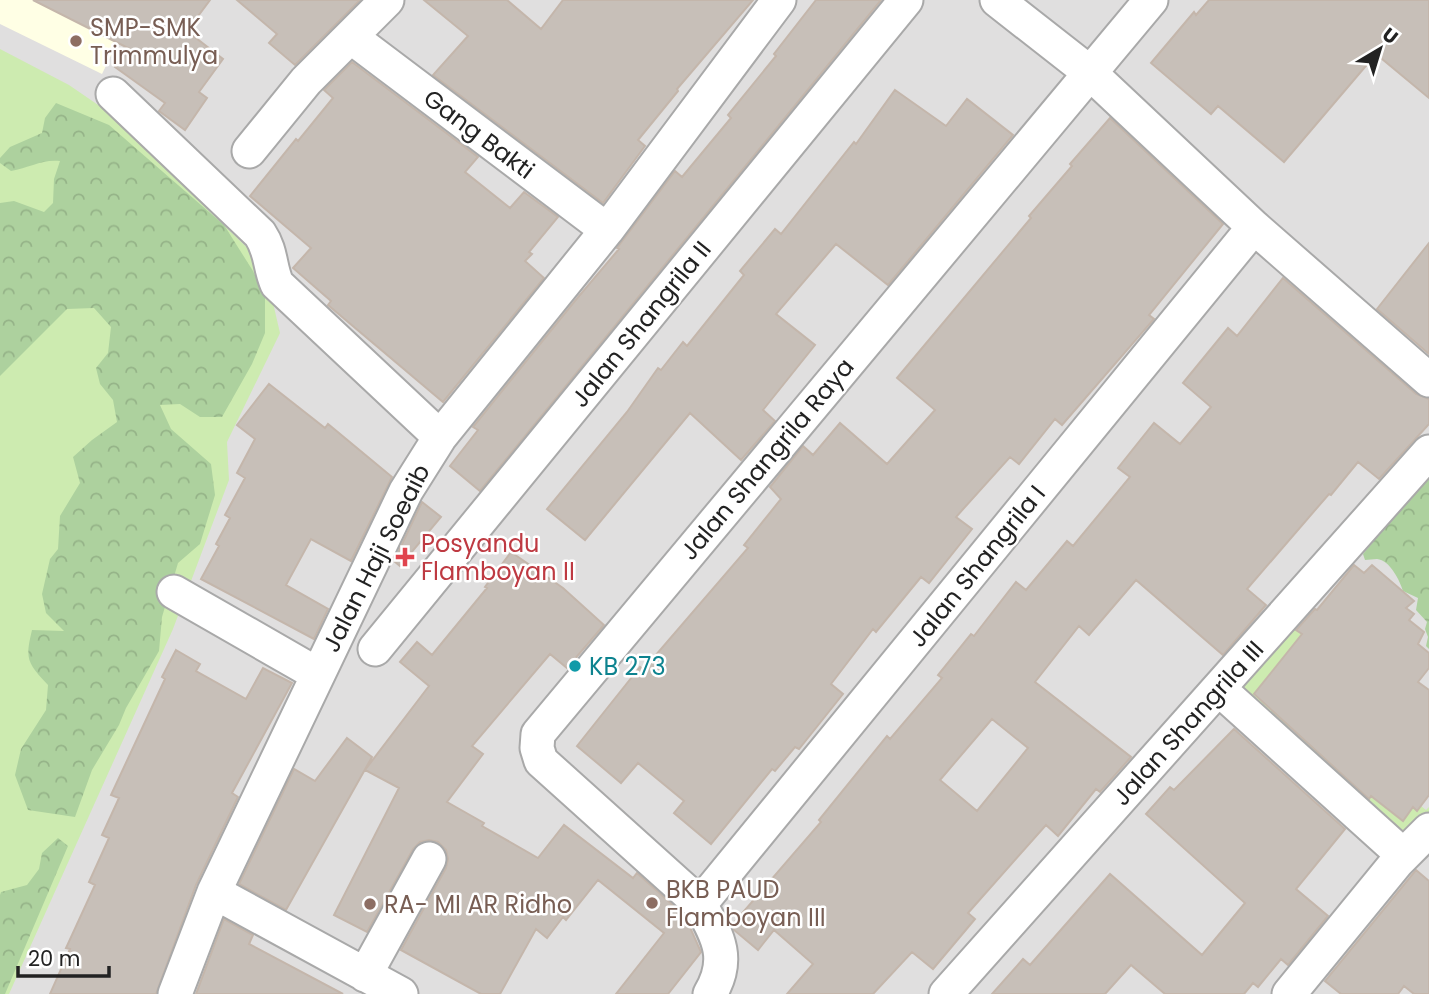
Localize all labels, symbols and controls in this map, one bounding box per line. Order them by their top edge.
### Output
place label: SMP-SMK Trimmulya [90,11,218,72]
north arrow [1345,14,1415,84]
text: U [1377,21,1404,51]
marker: SMP-SMK Trimmulya [68,33,84,49]
street label: Gang Bakti [417,81,541,187]
street label: Jalan Shangrila II [564,234,718,414]
street label: Jalan Shangrila Raya [673,351,861,567]
street label: Jalan Haji Soeaib [314,458,438,658]
street label: Jalan Shangrila I [901,478,1053,654]
place label: Posyandu Flamboyan II [421,527,575,588]
marker: Posyandu Flamboyan II [395,547,415,567]
street label: Jalan Shangrila III [1105,633,1271,813]
place label: KB 273 [589,650,666,683]
marker: KB 273 [567,658,583,674]
place label: BKB PAUD Flamboyan III [666,873,826,934]
place label: RA- MI AR Ridho [384,888,572,921]
marker: BKB PAUD Flamboyan III [644,895,660,911]
marker: RA- MI AR Ridho [362,896,378,912]
scale bar [18,934,108,978]
text: 20 m [28,944,81,973]

